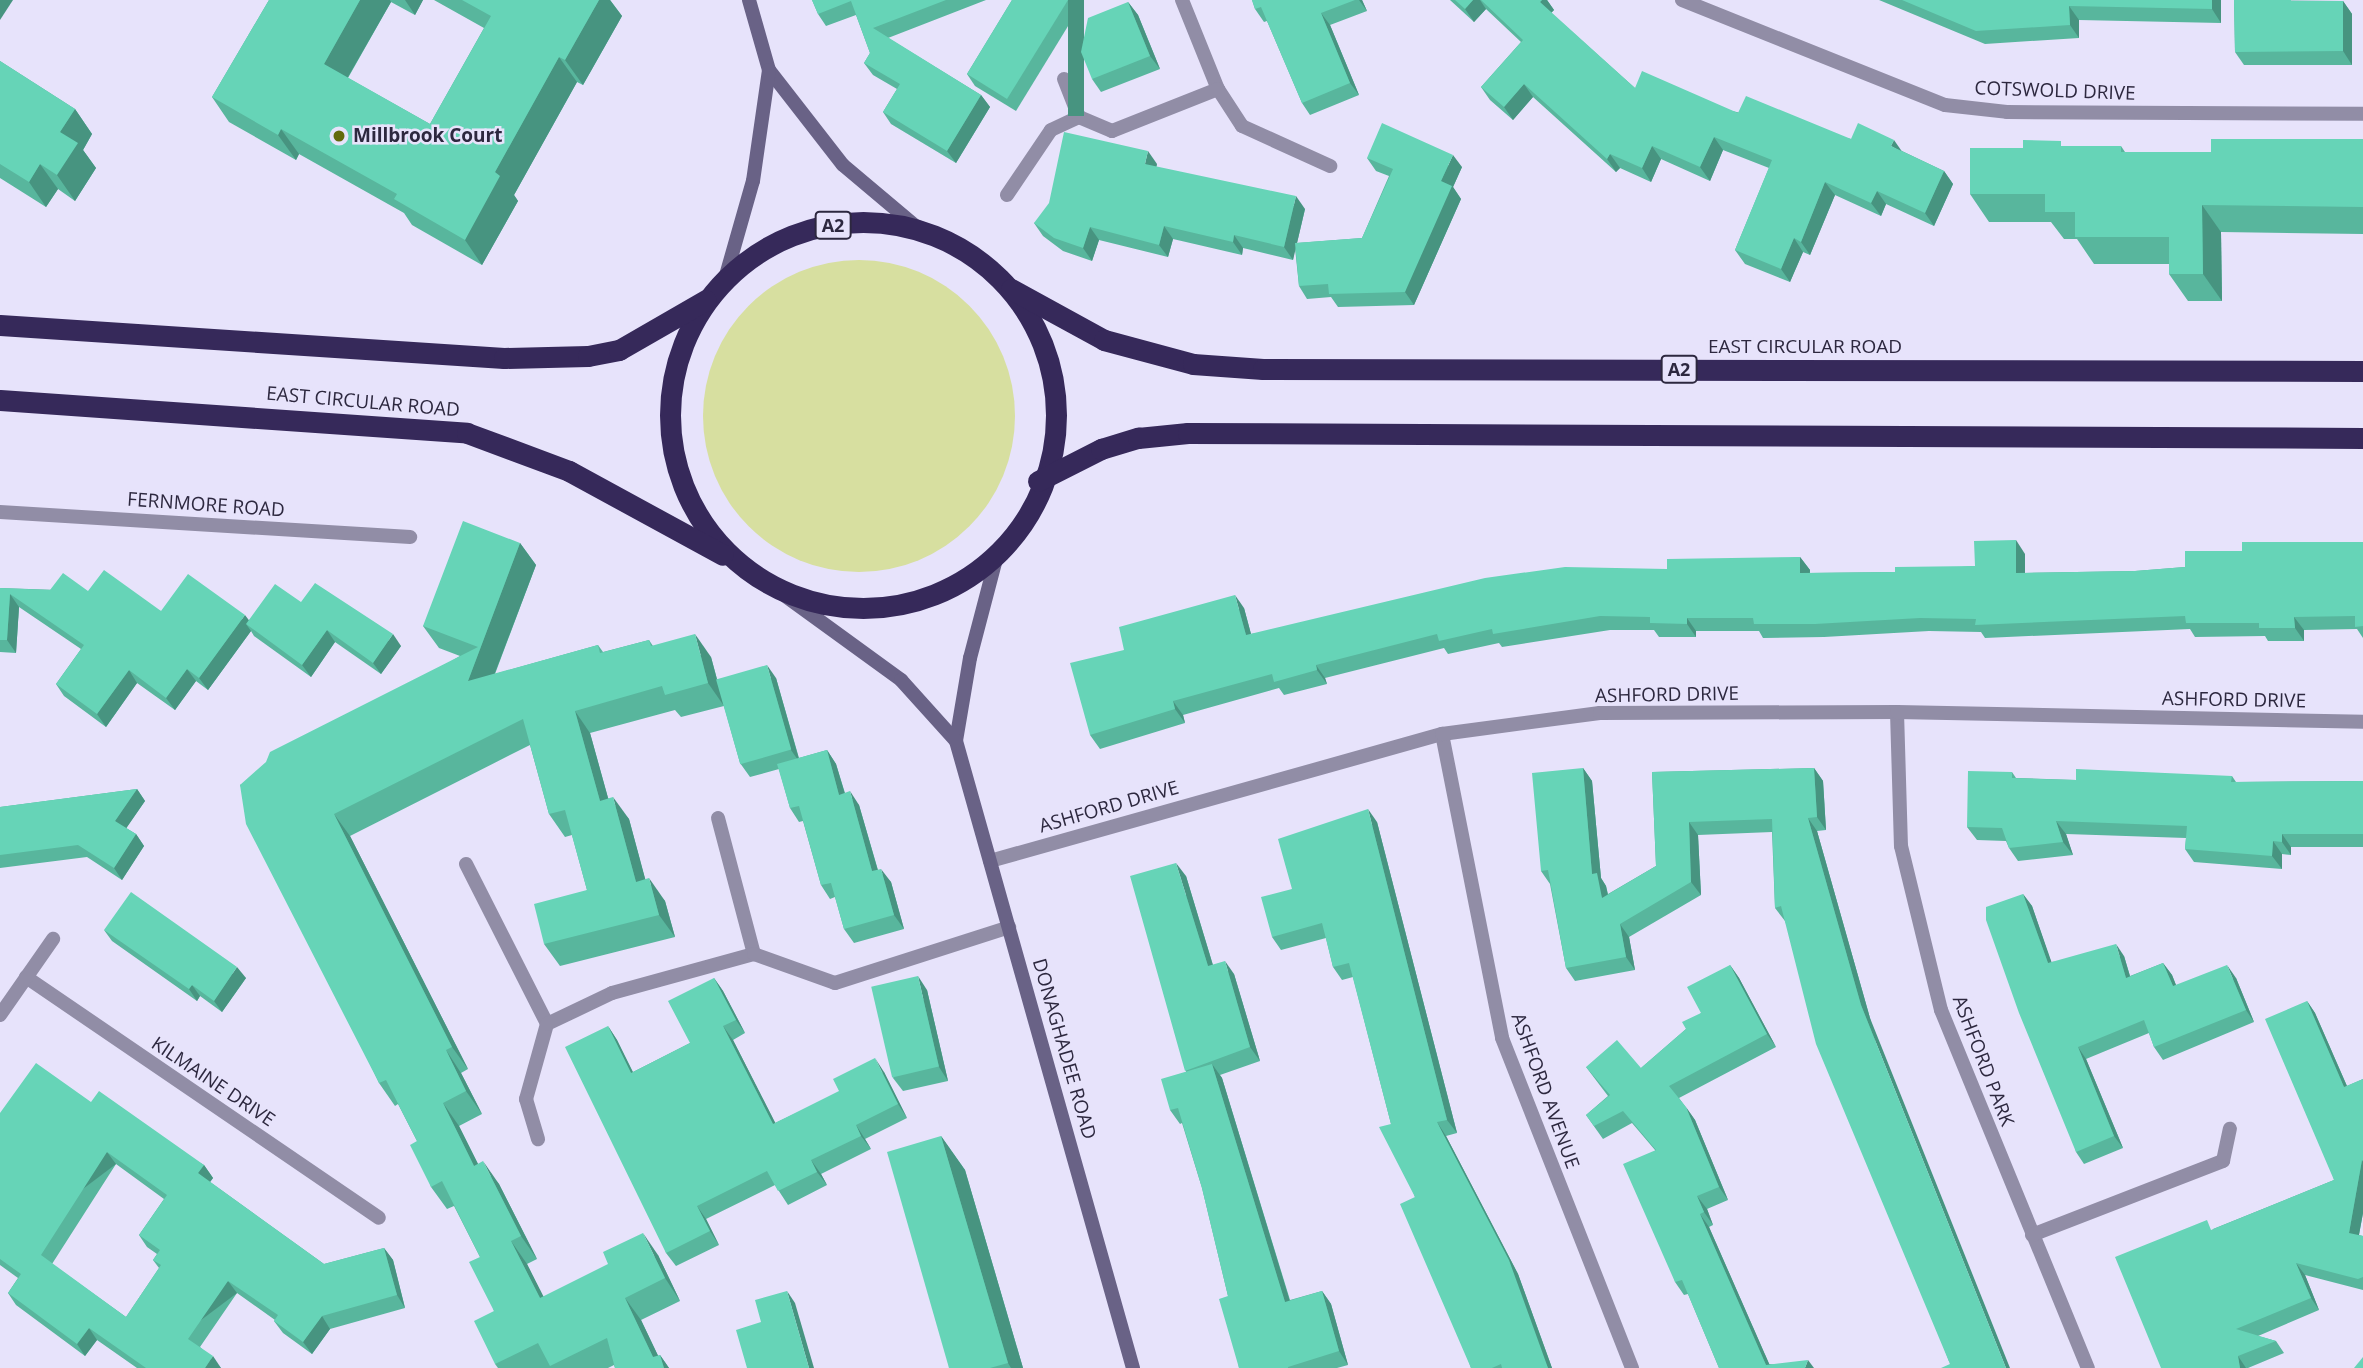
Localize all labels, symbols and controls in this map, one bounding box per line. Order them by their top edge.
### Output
street label: COTSWOLD DRIVE [1974,77,2136,105]
place label: Millbrook Court [353,125,502,147]
marker: Millbrook Court [331,128,347,144]
road number: A2 [814,210,852,240]
street label: EAST CIRCULAR ROAD [1708,336,1902,358]
road number: A2 [1660,354,1698,384]
street label: EAST CIRCULAR ROAD [265,382,461,422]
street label: FERNMORE ROAD [127,488,285,522]
street label: ASHFORD DRIVE [1595,682,1739,708]
street label: ASHFORD DRIVE [2162,687,2306,713]
street label: ASHFORD DRIVE [1037,776,1181,838]
street label: DONAGHADEE ROAD [1027,956,1101,1142]
street label: ASHFORD PARK [1948,992,2018,1130]
street label: ASHFORD AVENUE [1506,1010,1584,1172]
street label: KILMAINE DRIVE [147,1032,279,1132]

